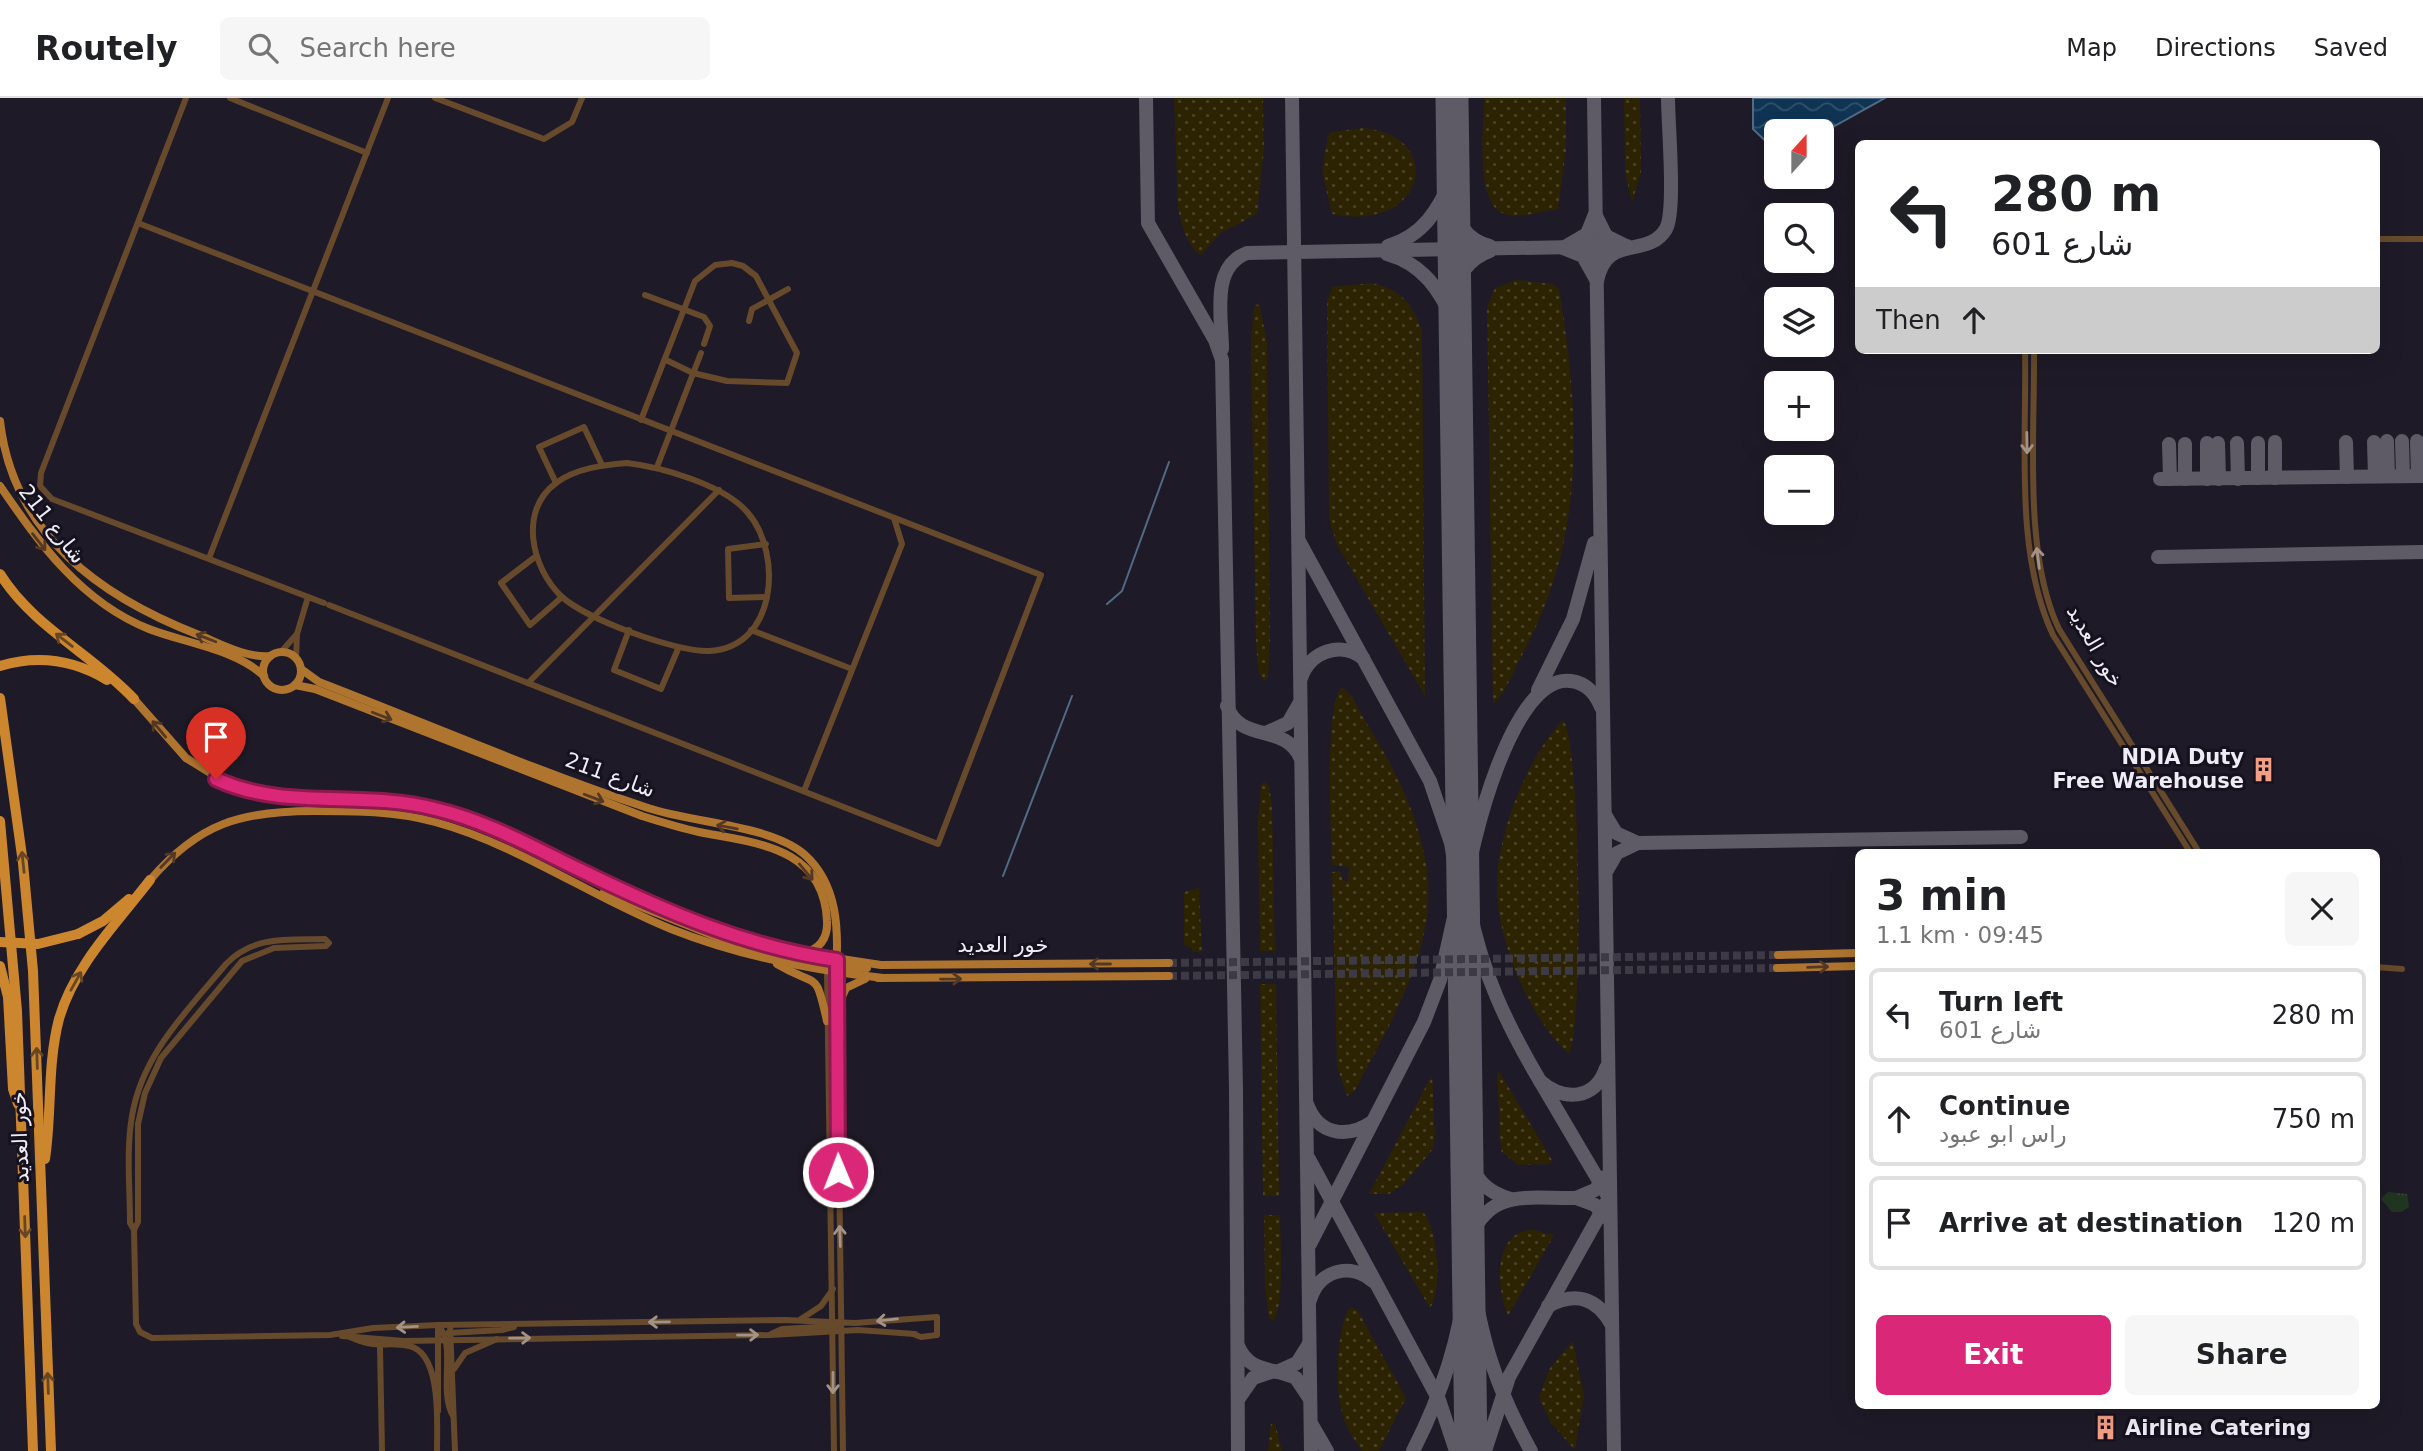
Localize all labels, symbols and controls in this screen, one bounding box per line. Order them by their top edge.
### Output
search box [220,17,710,80]
text: Routely [35,29,178,68]
icon: search [244,29,282,67]
text: Search here [300,33,456,63]
text: Map [2066,34,2117,62]
text: Directions [2155,34,2276,62]
text: Saved [2314,34,2388,62]
north arrow [1764,119,1834,189]
map controls [1764,119,1834,525]
text: 280 m [1991,166,2161,223]
icon: left [1876,168,1967,259]
button: search [1764,203,1834,273]
text: شارع 601 [1991,225,2133,263]
button: layers [1764,287,1834,357]
icon: ahead [1955,301,1993,339]
text: Then [1876,305,1941,335]
button: + [1764,371,1834,441]
one-way arrow [2020,431,2033,454]
button: − [1764,455,1834,525]
street label: شارع 211 [14,480,90,568]
one-way arrow [31,532,46,551]
one-way arrow [2032,547,2045,570]
street label: خور العديد [2062,601,2128,691]
one-way arrow [195,630,217,643]
one-way arrow [55,632,73,647]
pin [186,707,246,779]
one-way arrow [371,711,393,724]
icon: arrive [197,718,235,756]
one-way arrow [151,721,167,739]
place label: NDIA Duty Free Warehouse [2053,745,2244,793]
street label: شارع 211 [562,748,658,802]
building icon: NDIA Duty Free Warehouse [2250,755,2278,783]
one-way arrow [583,793,605,806]
one-way arrow [716,820,739,833]
one-way arrow [16,851,29,874]
one-way arrow [159,852,176,869]
one-way arrow [798,862,814,880]
text: 3 min [1876,871,2008,920]
button: close [2285,872,2359,946]
text: 1.1 km · 09:45 [1876,922,2044,948]
street label: خور العديد [958,933,1048,957]
one-way arrow [1089,957,1112,971]
one-way arrow [1806,960,1829,974]
one-way arrow [69,971,83,991]
one-way arrow [939,972,962,986]
text: Turn left [1939,987,2063,1017]
icon: left [1880,996,1918,1034]
text: 280 m [2272,1000,2355,1030]
text: شارع 601 [1939,1017,2041,1043]
one-way arrow [30,1046,43,1069]
street label: خور العديد [6,1091,34,1183]
text: Continue [1939,1091,2070,1121]
icon: ahead [1880,1100,1918,1138]
text: 750 m [2272,1104,2355,1134]
text: راس ابو عبود [1939,1121,2067,1147]
position arrow [801,1135,875,1209]
icon: arrive [1880,1204,1918,1242]
text: Arrive at destination [1939,1208,2243,1238]
text: 120 m [2272,1208,2355,1238]
one-way arrow [19,1215,32,1238]
one-way arrow [834,1225,847,1248]
one-way arrow [876,1314,898,1327]
one-way arrow [648,1315,671,1329]
button: Exit [1876,1315,2111,1395]
button: Share [2125,1315,2359,1395]
one-way arrow [396,1320,419,1333]
one-way arrow [736,1328,759,1342]
one-way arrow [508,1331,531,1345]
one-way arrow [826,1371,840,1394]
one-way arrow [42,1372,55,1395]
building icon: Airline Catering [2091,1414,2119,1442]
place label: Airline Catering [2125,1416,2311,1440]

